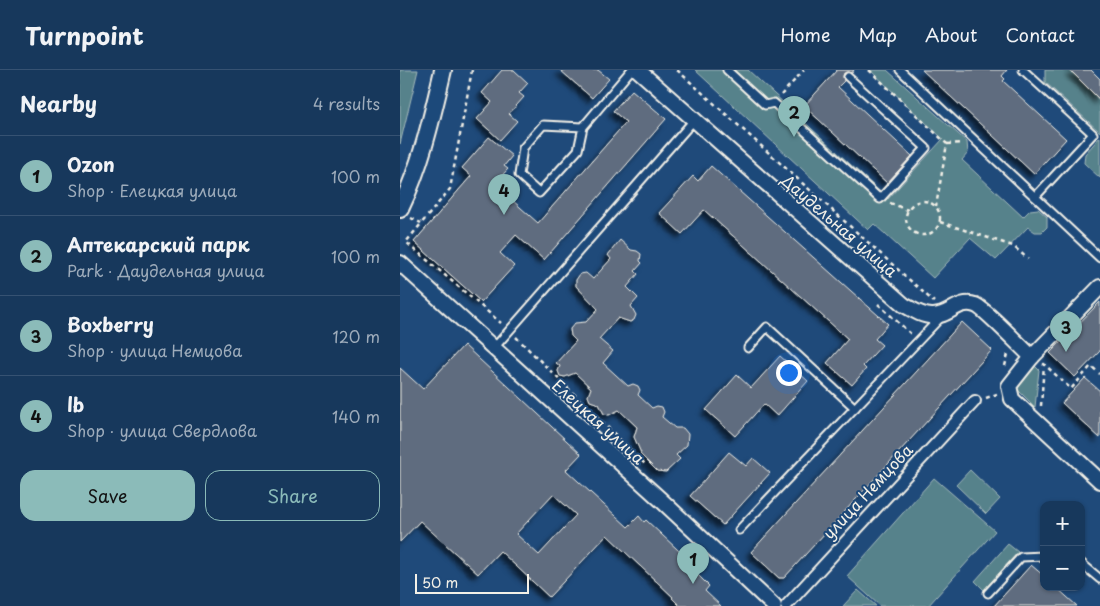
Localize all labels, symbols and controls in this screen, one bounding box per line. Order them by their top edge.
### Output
text: Turnpoint [25,17,144,53]
text: Home [780,21,830,48]
text: Map [858,21,897,48]
text: About [925,21,977,48]
text: Contact [1005,21,1075,48]
text: Nearby [20,87,97,119]
text: 4 results [313,91,380,115]
pin: 2 [778,96,810,137]
text: Ozon [67,150,115,178]
text: 1 [32,164,40,188]
text: 100 m [331,164,380,188]
street label: Даудельная улица [776,167,903,282]
pin: 4 [488,174,520,215]
text: Shop · Елецкая улица [67,178,237,202]
text: Аптекарский парк [67,230,249,258]
text: 2 [30,244,42,268]
text: 100 m [331,244,380,268]
text: Park · Даудельная улица [67,258,265,282]
text: Boxberry [67,310,154,338]
pin: 3 [1050,311,1082,352]
text: 3 [31,324,41,348]
text: 120 m [333,324,380,348]
text: Shop · улица Немцова [67,338,242,362]
your location [776,360,802,386]
street label: Елецкая улица [547,373,651,469]
text: lb [67,390,84,418]
text: 4 [31,404,41,428]
text: 140 m [332,404,380,428]
text: Shop · улица Свердлова [67,418,257,442]
street label: улица Немцова [816,438,918,544]
button: Save [20,470,195,521]
button: Share [205,470,380,521]
map controls [1040,501,1085,591]
button: + [1040,501,1085,546]
pin: 1 [677,543,709,584]
button: − [1040,546,1085,591]
scale bar [415,571,529,594]
text: 50 m [422,572,458,593]

